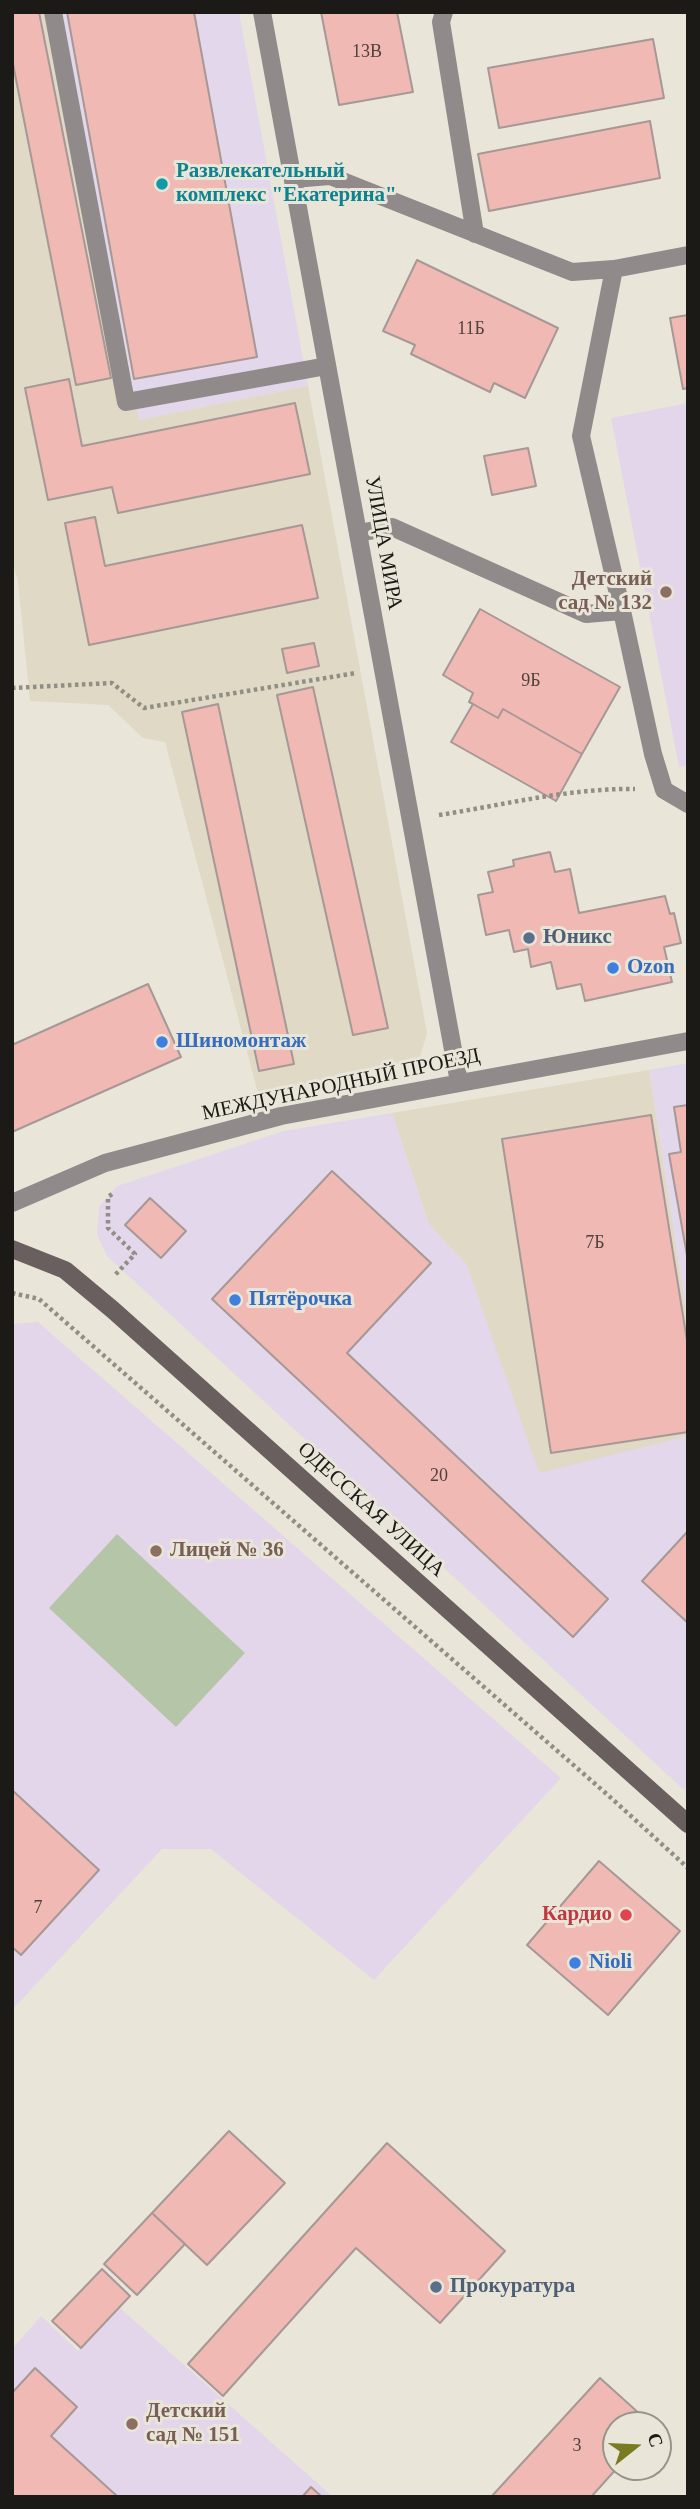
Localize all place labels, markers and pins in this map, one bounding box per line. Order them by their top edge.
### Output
place label: Развлекательный комплекс "Екатерина" [176,159,397,209]
marker: Развлекательный комплекс "Екатерина" [154,176,170,192]
place label: Детский сад № 132 [558,567,652,617]
marker: Детский сад № 132 [658,584,674,600]
place label: Юникс [543,925,612,951]
marker: Юникс [521,930,537,946]
place label: Ozon [627,955,675,981]
marker: Ozon [605,960,621,976]
place label: Шиномонтаж [176,1029,306,1055]
marker: Шиномонтаж [154,1034,170,1050]
place label: Пятёрочка [249,1287,352,1313]
marker: Пятёрочка [227,1292,243,1308]
place label: Лицей № 36 [170,1538,284,1564]
marker: Лицей № 36 [148,1543,164,1559]
place label: Кардио [542,1902,612,1928]
marker: Кардио [618,1907,634,1923]
place label: Nioli [589,1950,632,1976]
marker: Nioli [567,1955,583,1971]
place label: Прокуратура [450,2274,575,2300]
marker: Прокуратура [428,2279,444,2295]
place label: Детский сад № 151 [146,2399,240,2449]
marker: Детский сад № 151 [124,2416,140,2432]

